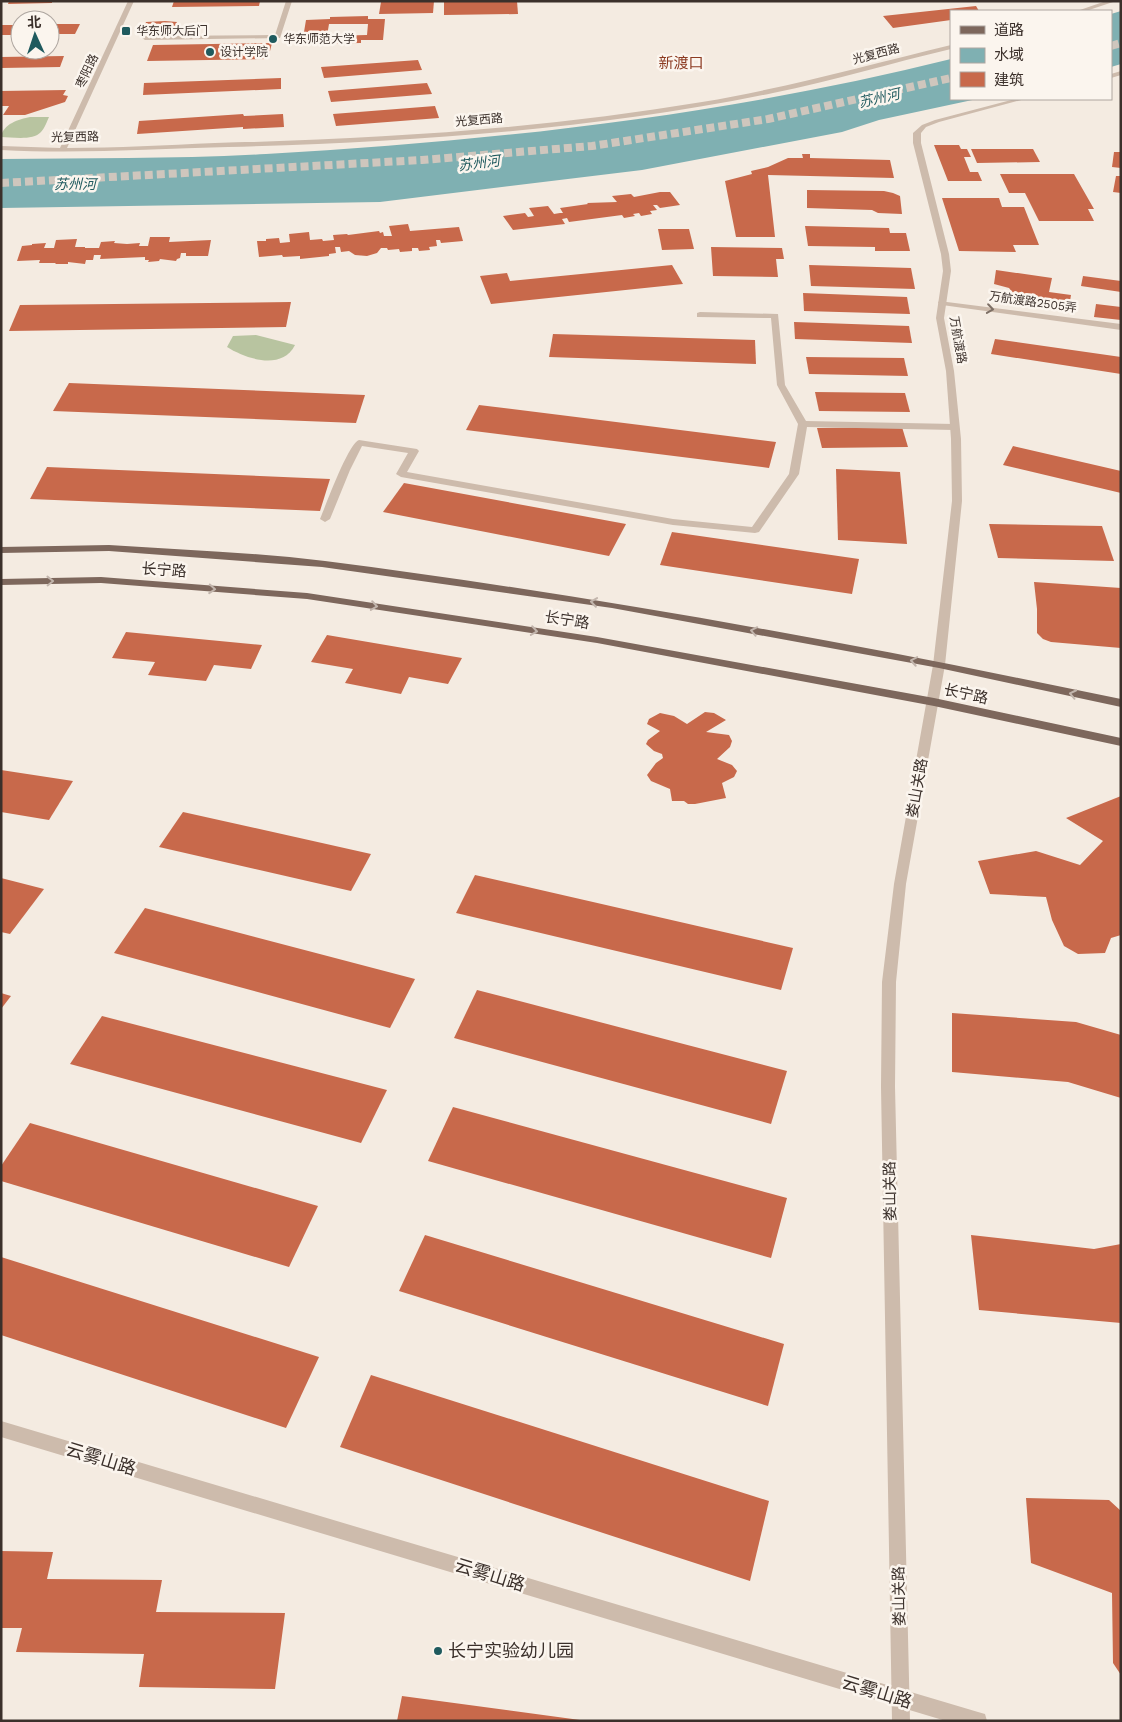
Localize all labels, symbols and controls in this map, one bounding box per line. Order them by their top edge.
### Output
north arrow [10,10,60,60]
legend [950,10,1112,100]
text: 北 [27,14,42,30]
text: 道路 [994,21,1024,39]
place label: 华东师大后门 [136,24,208,38]
marker: 华东师大后门 [120,25,132,37]
place label: 华东师范大学 [283,32,355,46]
marker: 华东师范大学 [267,33,279,45]
street label: 光复西路 [851,41,901,67]
place label: 设计学院 [220,45,268,59]
marker: 设计学院 [204,46,216,58]
text: 水域 [994,46,1024,64]
street label: 枣阳路 [73,52,101,90]
district label: 新渡口 [658,54,704,72]
text: 建筑 [994,71,1024,89]
water label: 苏州河 [857,85,904,111]
street label: 光复西路 [454,111,504,129]
street label: 光复西路 [51,130,99,144]
water label: 苏州河 [457,152,504,173]
water label: 苏州河 [54,176,99,192]
street label: 万航渡路2505弄 [988,289,1078,315]
one-way arrow [987,303,995,314]
street label: 万航渡路 [947,315,969,365]
street label: 长宁路 [141,559,187,581]
one-way arrow [46,576,54,586]
one-way arrow [208,583,216,594]
one-way arrow [590,597,598,608]
one-way arrow [370,600,378,611]
street label: 长宁路 [543,608,591,632]
one-way arrow [530,625,539,635]
one-way arrow [750,626,758,637]
one-way arrow [909,656,918,666]
street label: 长宁路 [942,681,990,707]
one-way arrow [1069,689,1077,699]
street label: 娄山关路 [903,757,931,819]
street label: 娄山关路 [880,1161,900,1221]
street label: 云雾山路 [64,1438,139,1479]
street label: 云雾山路 [453,1554,528,1595]
street label: 娄山关路 [889,1566,909,1626]
place label: 长宁实验幼儿园 [448,1640,574,1661]
marker: 长宁实验幼儿园 [432,1645,444,1657]
street label: 云雾山路 [840,1671,915,1712]

